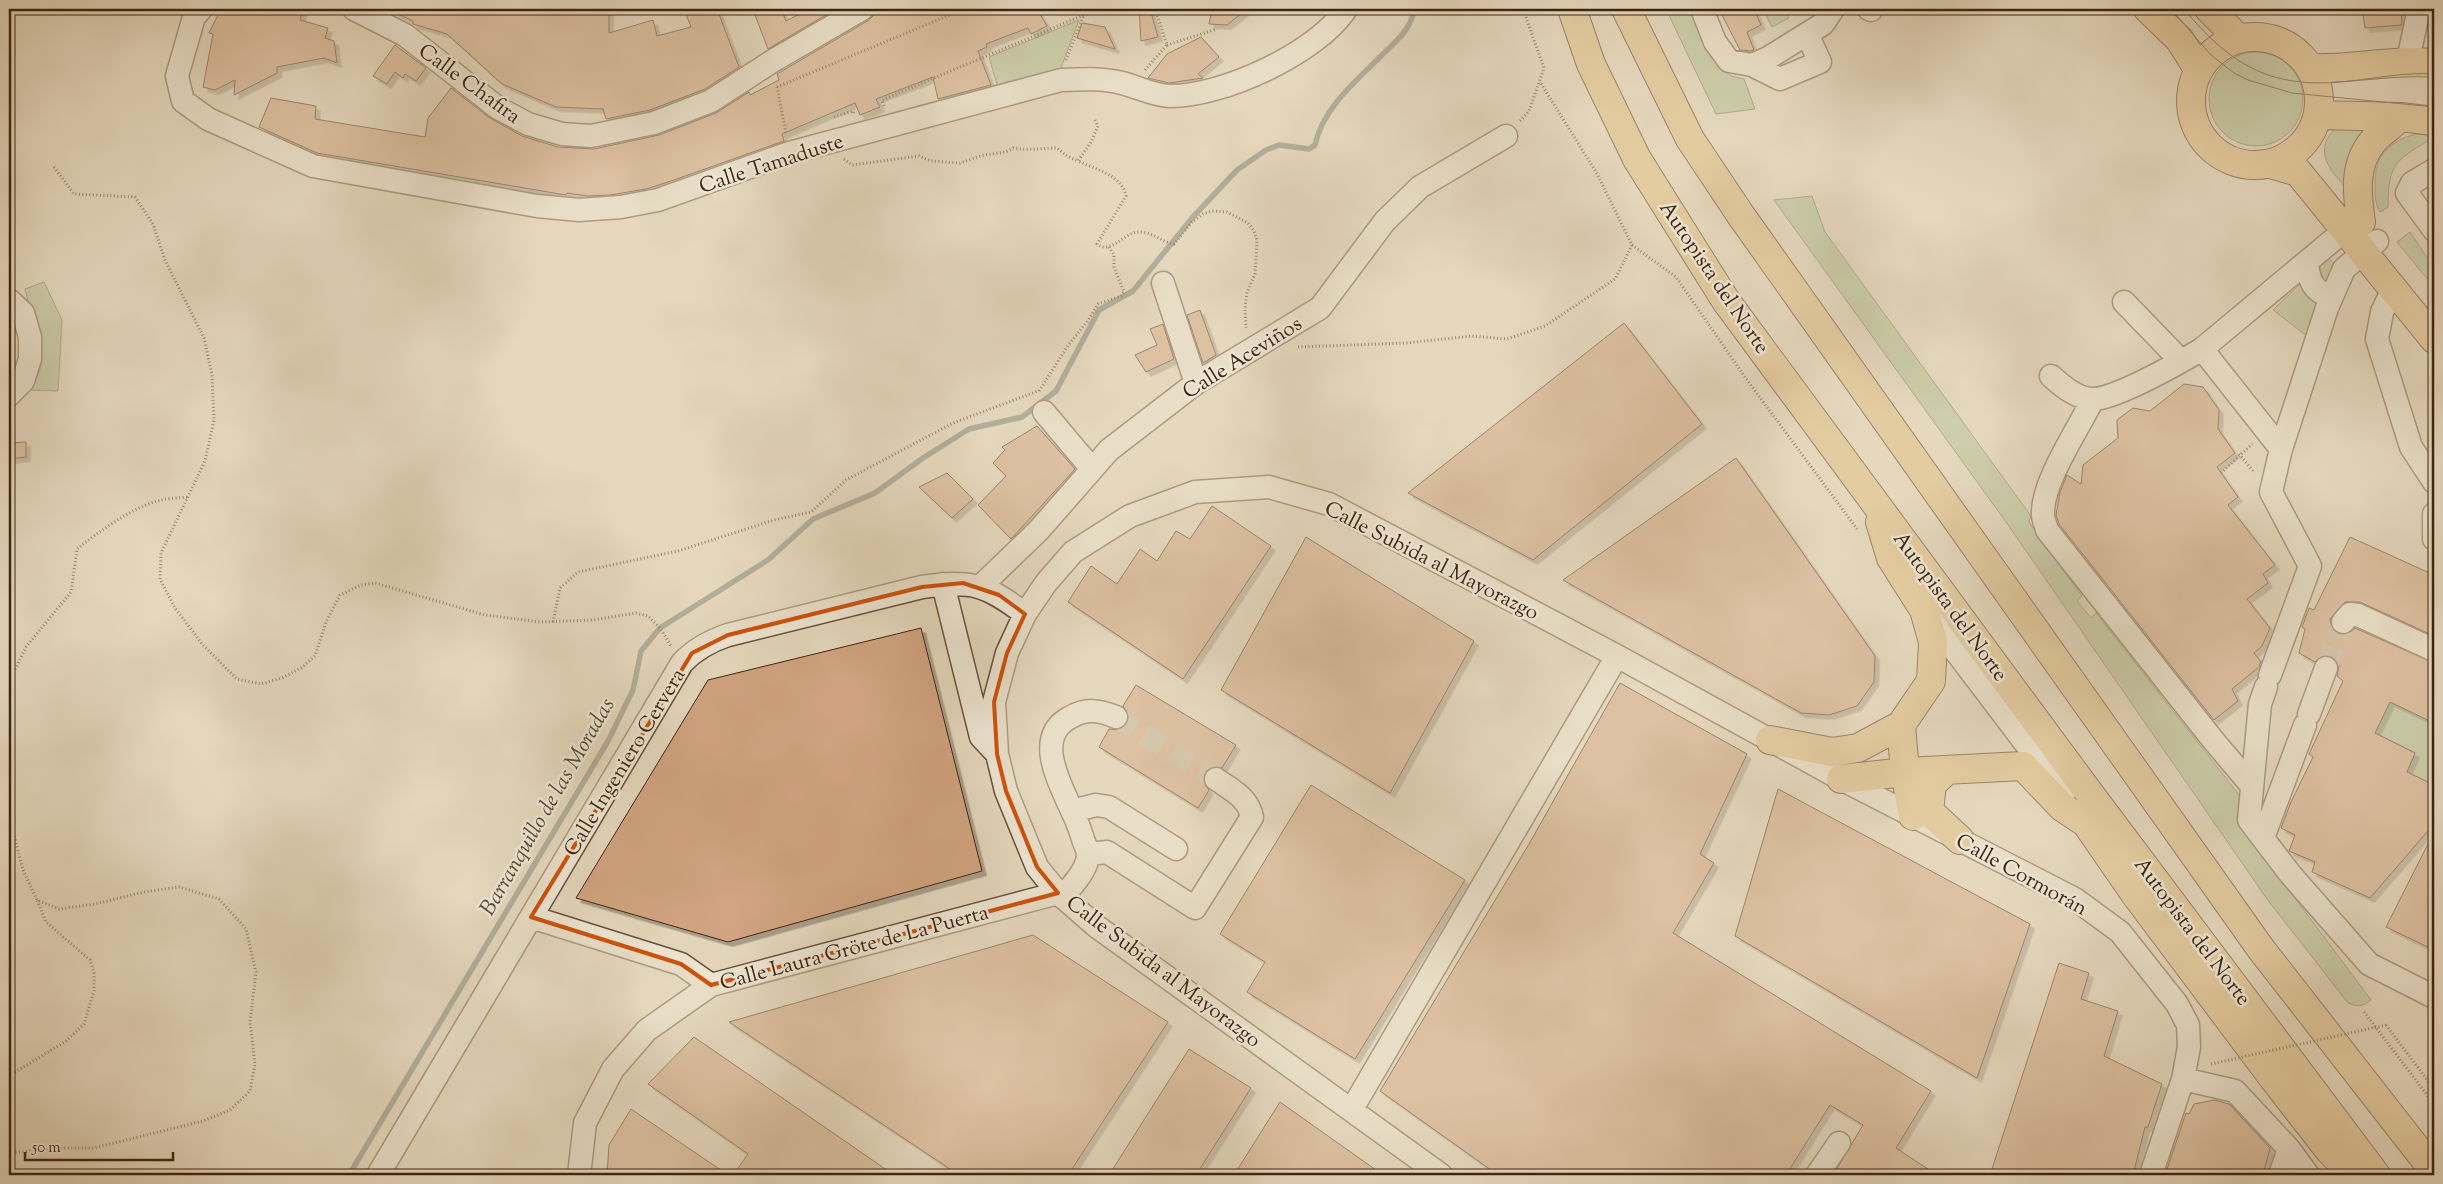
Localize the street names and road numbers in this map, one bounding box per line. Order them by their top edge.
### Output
street label: Calle Chafira [411,37,526,132]
street label: Calle Tamaduste [695,127,848,202]
street label: Autopista del Norte [1651,196,1776,361]
street label: Calle Aceviños [1177,310,1309,407]
street label: Calle Subida al Mayorazgo [1319,495,1544,629]
street label: Autopista del Norte [1885,526,2014,688]
street label: Calle Ingeniero Cervera [558,663,694,863]
street label: Calle Cormorán [1950,827,2092,924]
street label: Autopista del Norte [2126,852,2257,1013]
street label: Calle Subida al Mayorazgo [1059,889,1267,1056]
street label: Calle Laura Gröte de La Puerta [717,899,993,999]

